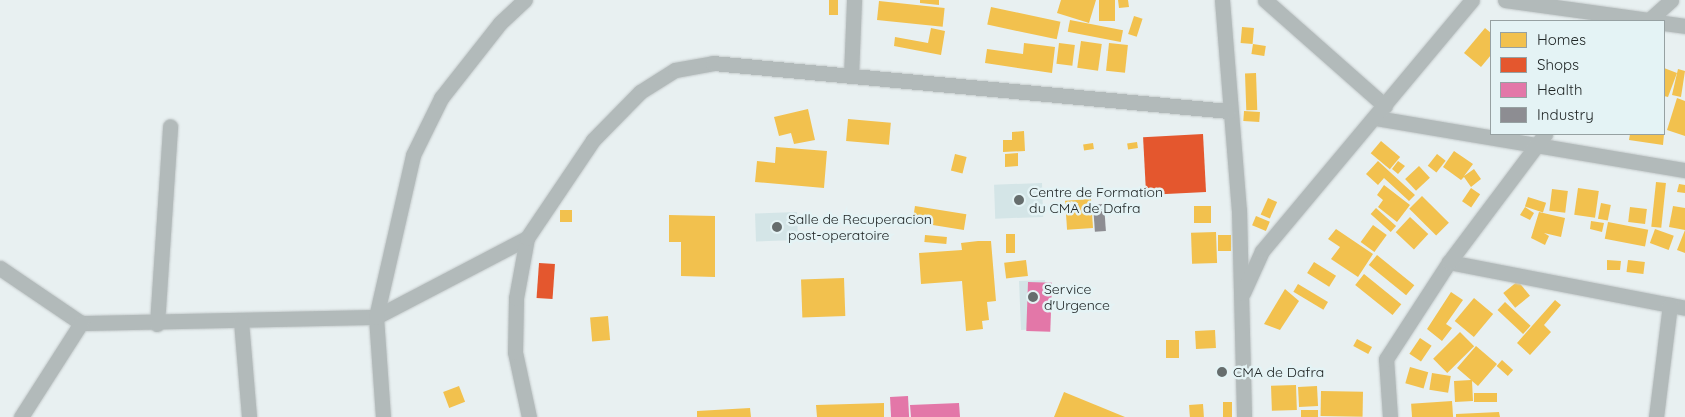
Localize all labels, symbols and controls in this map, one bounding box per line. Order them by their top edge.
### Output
legend [1490,20,1665,135]
text: Homes [1537,30,1586,49]
text: Shops [1537,55,1579,74]
text: Health [1537,80,1582,99]
text: Industry [1537,105,1594,124]
place label: Centre de Formation du CMA de Dafra [1029,184,1163,216]
marker: Centre de Formation du CMA de Dafra [1013,194,1025,206]
place label: Salle de Recuperacion post-operatoire [788,211,932,243]
marker: Salle de Recuperacion post-operatoire [770,220,784,234]
place label: Service d'Urgence [1044,281,1110,314]
marker: Service d'Urgence [1026,290,1040,304]
place label: CMA de Dafra [1233,364,1324,380]
marker: CMA de Dafra [1215,365,1229,379]

